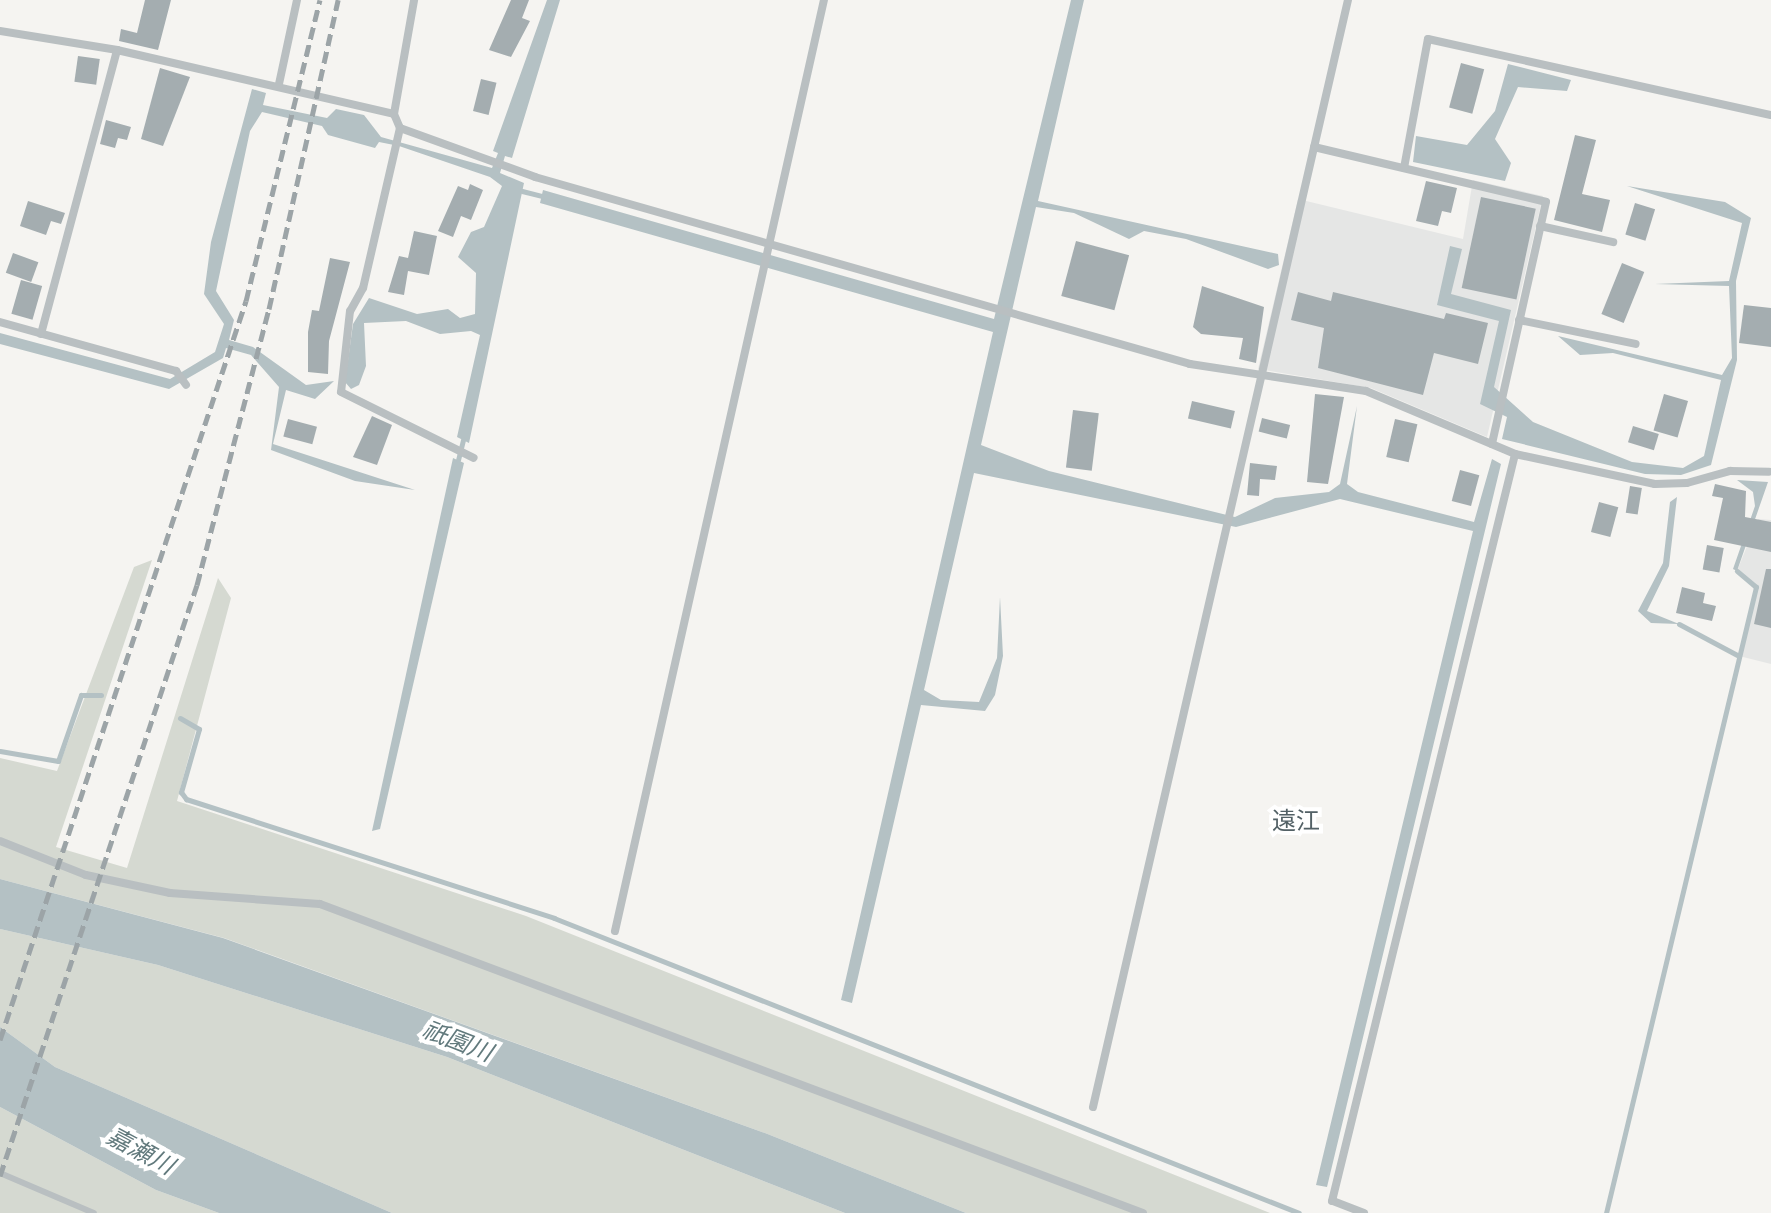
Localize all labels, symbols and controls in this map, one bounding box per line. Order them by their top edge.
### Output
district label: 遠江 [1272,806,1320,834]
water label: 祇園川 [419,1014,497,1066]
water label: 嘉瀬川 [102,1120,180,1180]

